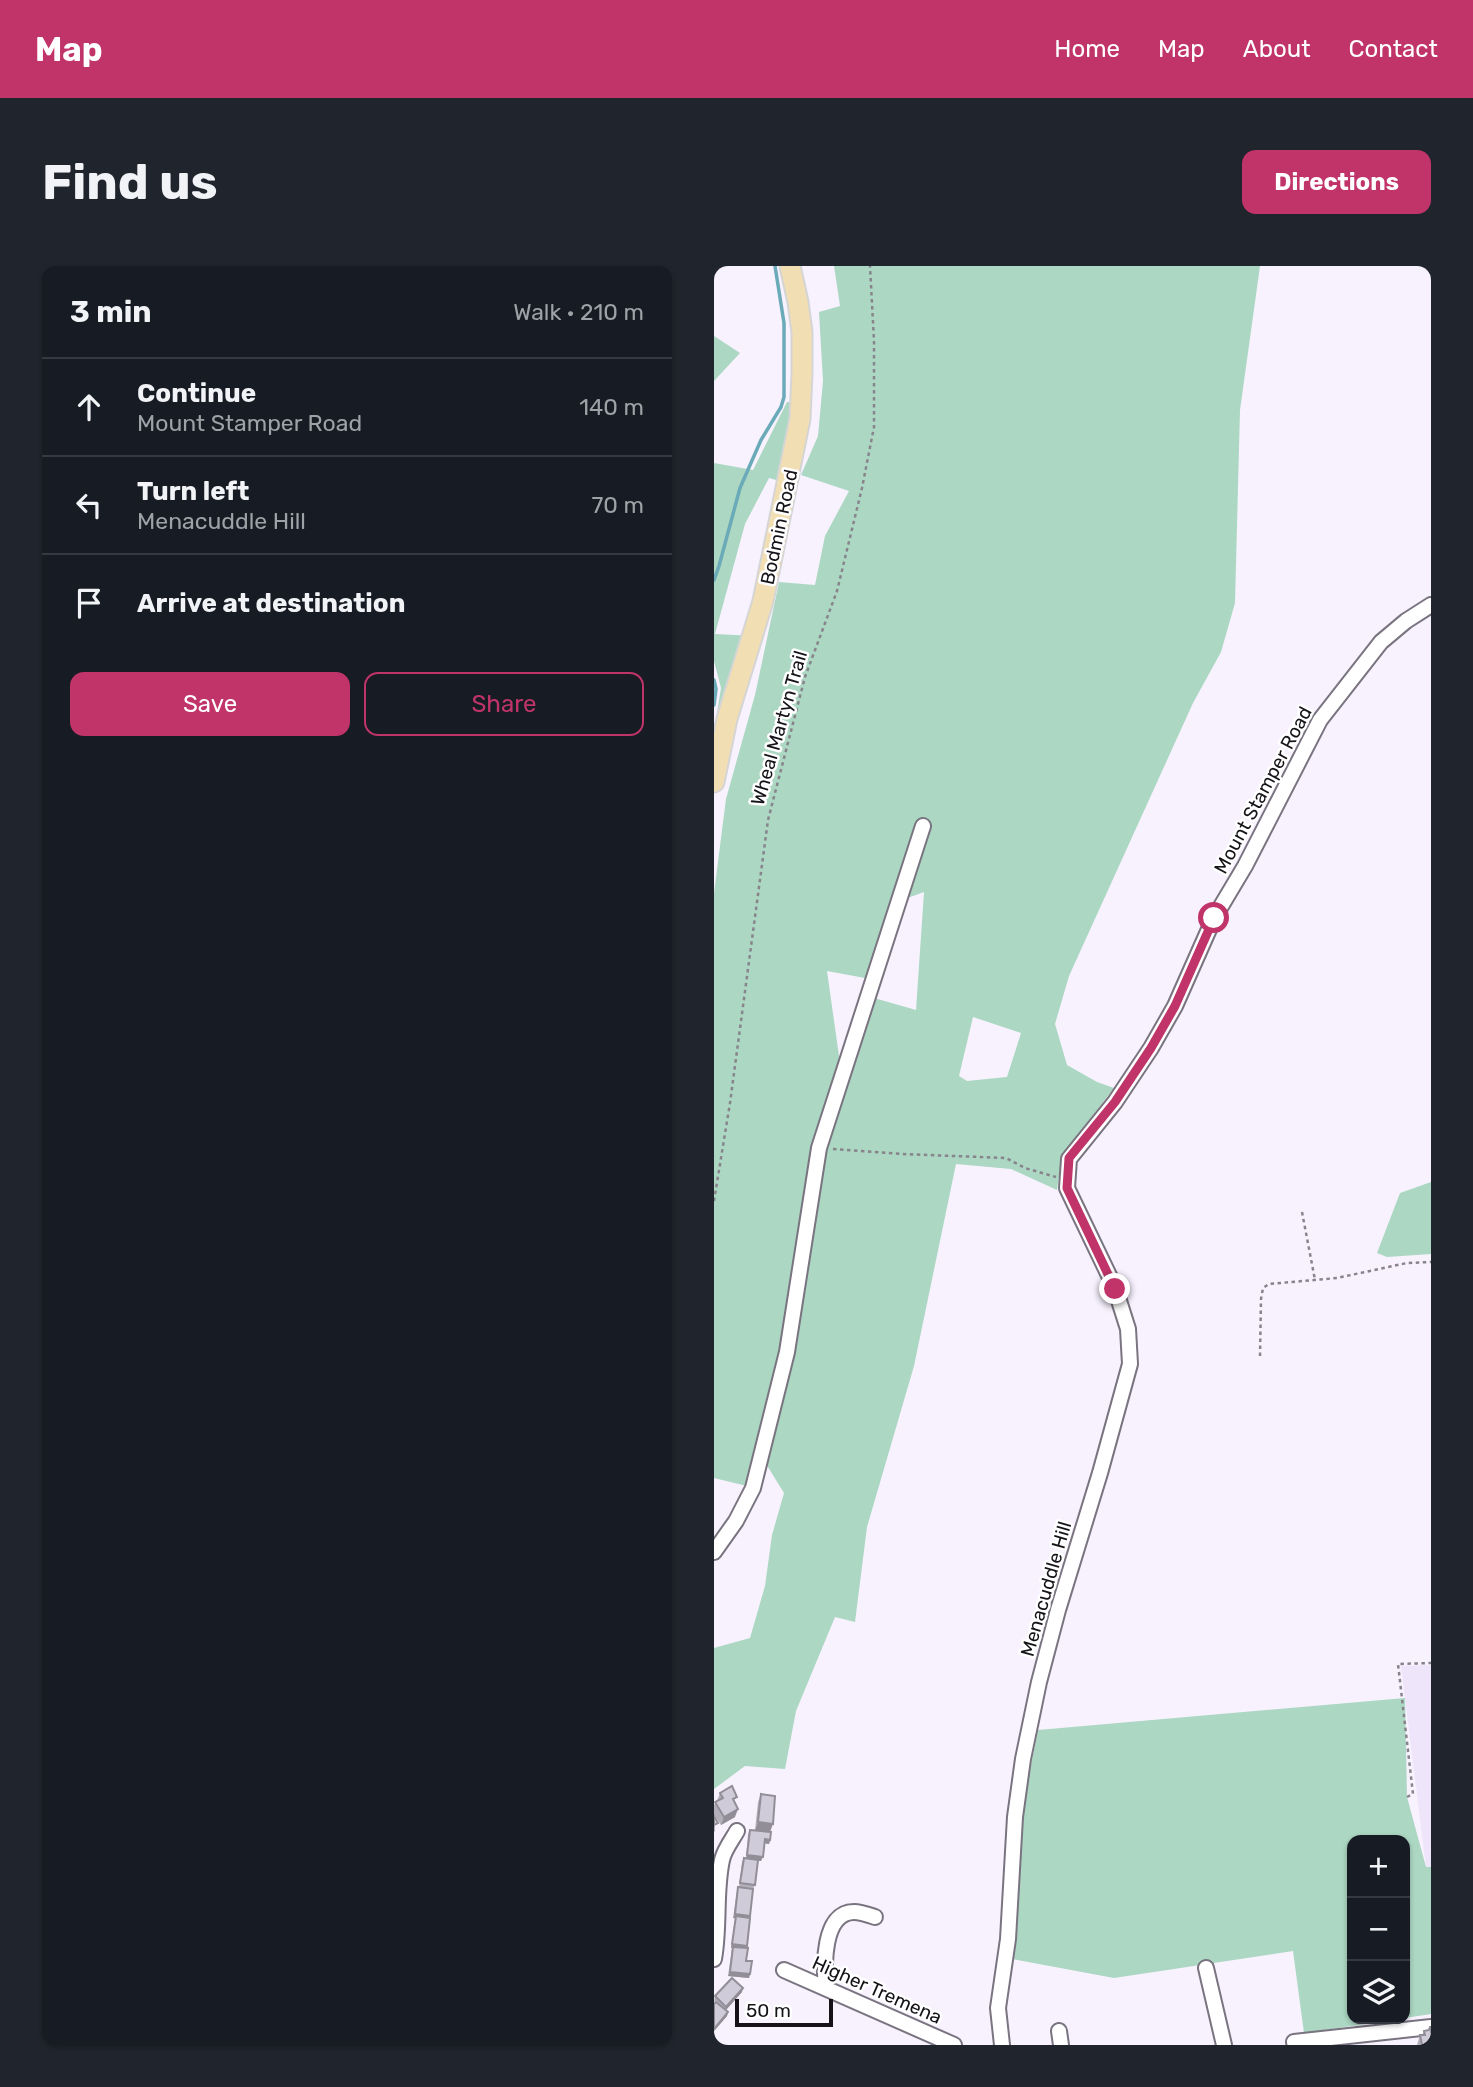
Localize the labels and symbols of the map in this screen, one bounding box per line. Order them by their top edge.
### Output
street label: Bodmin Road [756,467,802,587]
street label: Wheal Martyn Trail [746,648,812,808]
street label: Mount Stamper Road [1209,703,1317,877]
route start [1198,902,1229,933]
route end [1099,1273,1130,1304]
street label: Menacuddle Hill [1016,1519,1076,1659]
street label: Higher Tremena [809,1951,945,2029]
scale bar [735,1996,833,2028]

